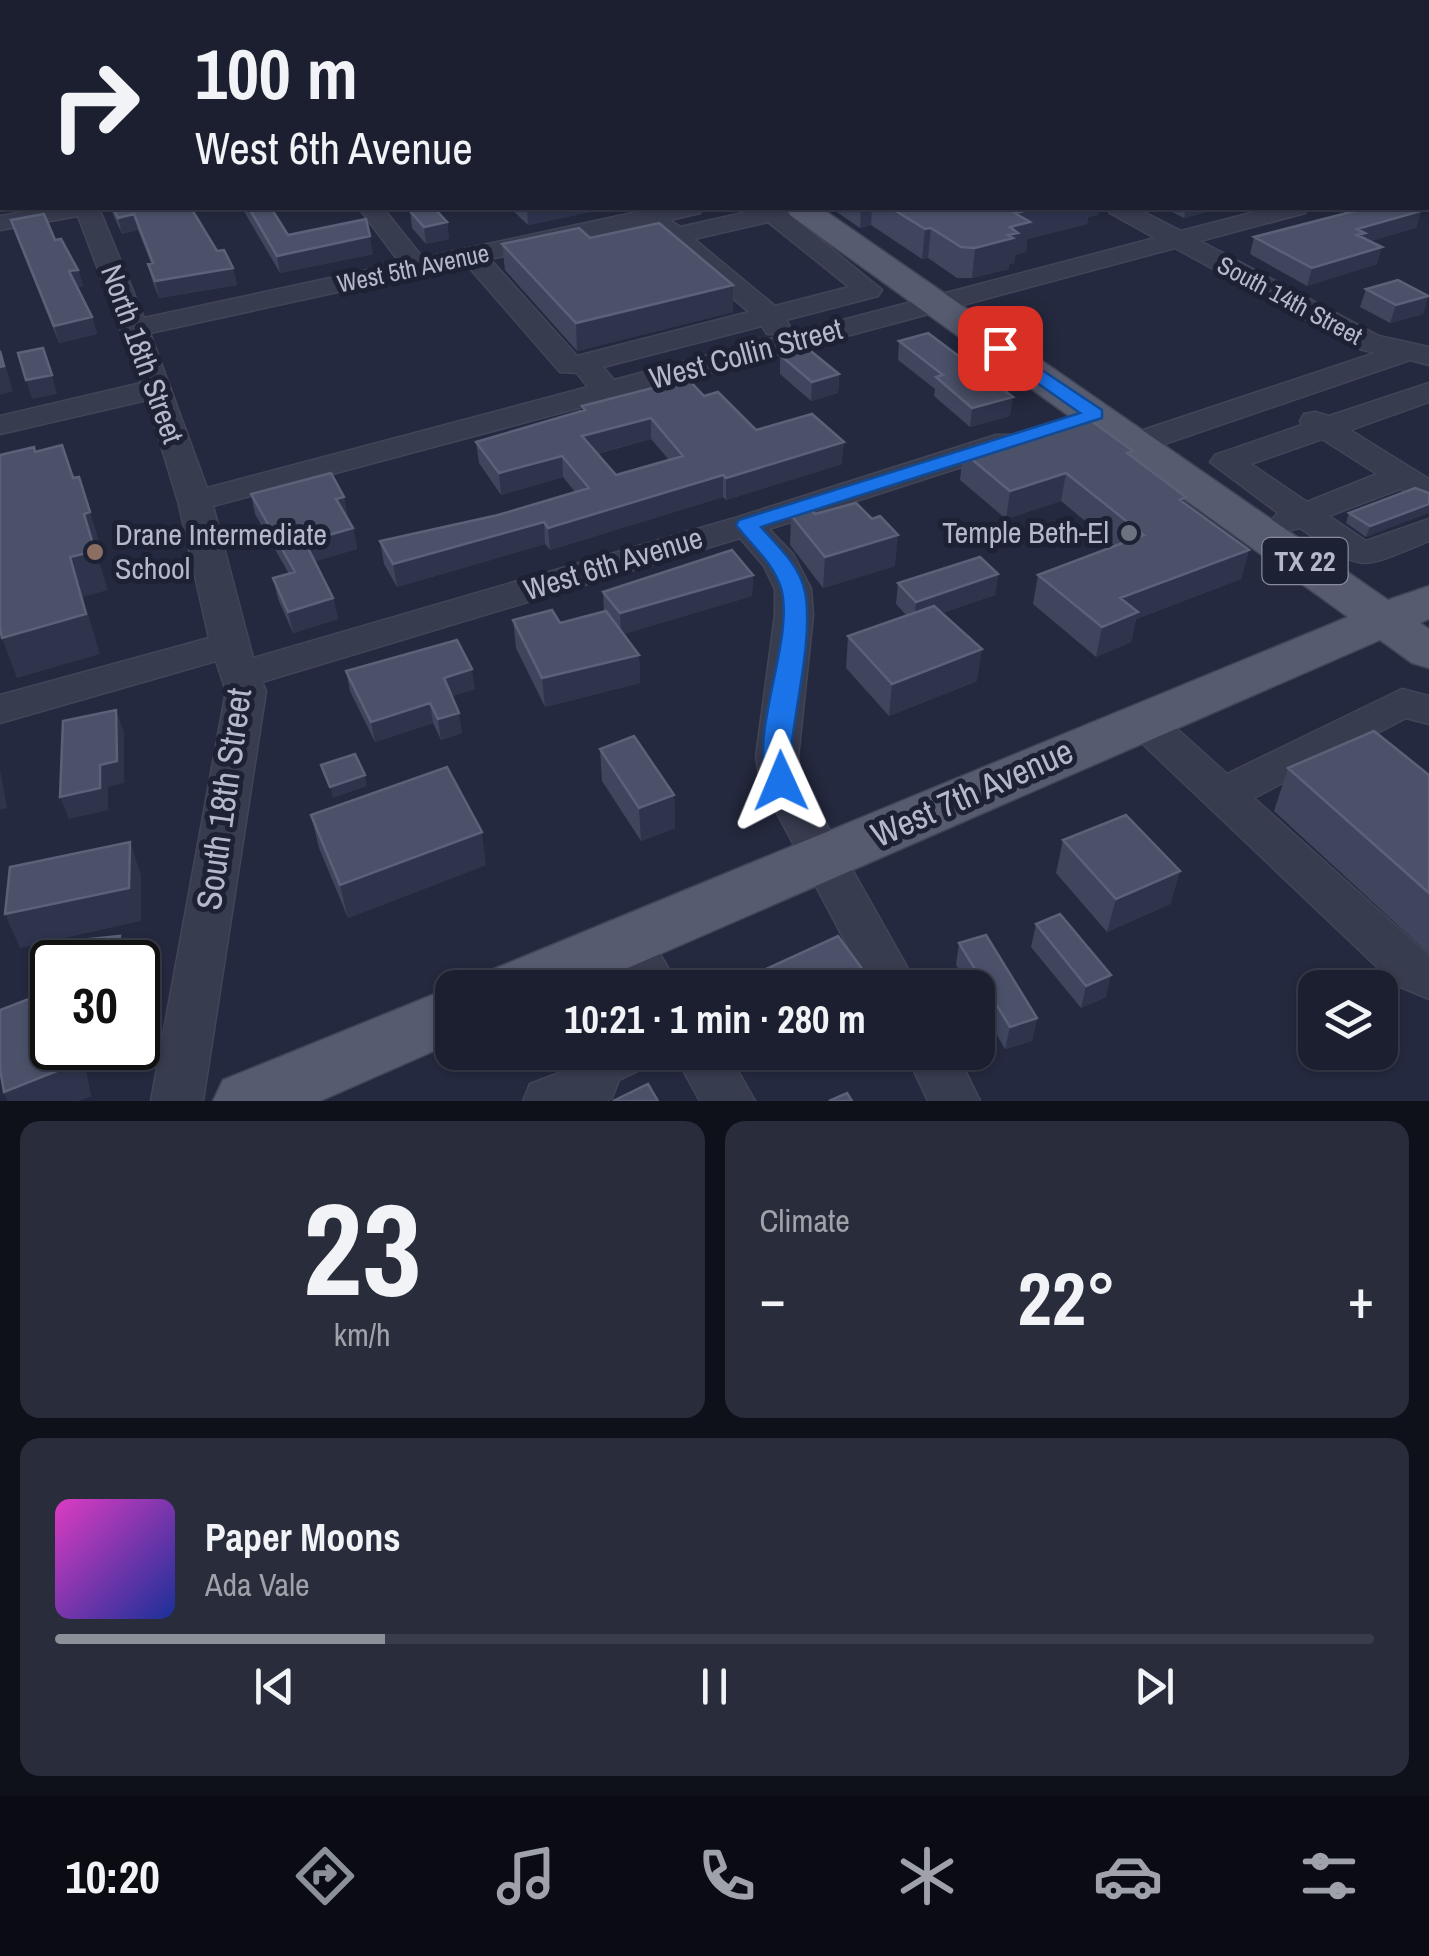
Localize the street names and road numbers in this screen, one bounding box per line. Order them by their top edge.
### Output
street label: West 5th Avenue [334,235,492,301]
street label: South 14th Street [1212,248,1369,353]
street label: North 18th Street [92,259,194,449]
street label: West Collin Street [645,308,847,398]
street label: West 6th Avenue [518,517,707,609]
road number: TX 22 [1262,538,1348,584]
street label: South 18th Street [185,685,262,913]
street label: West 7th Avenue [864,727,1080,858]

